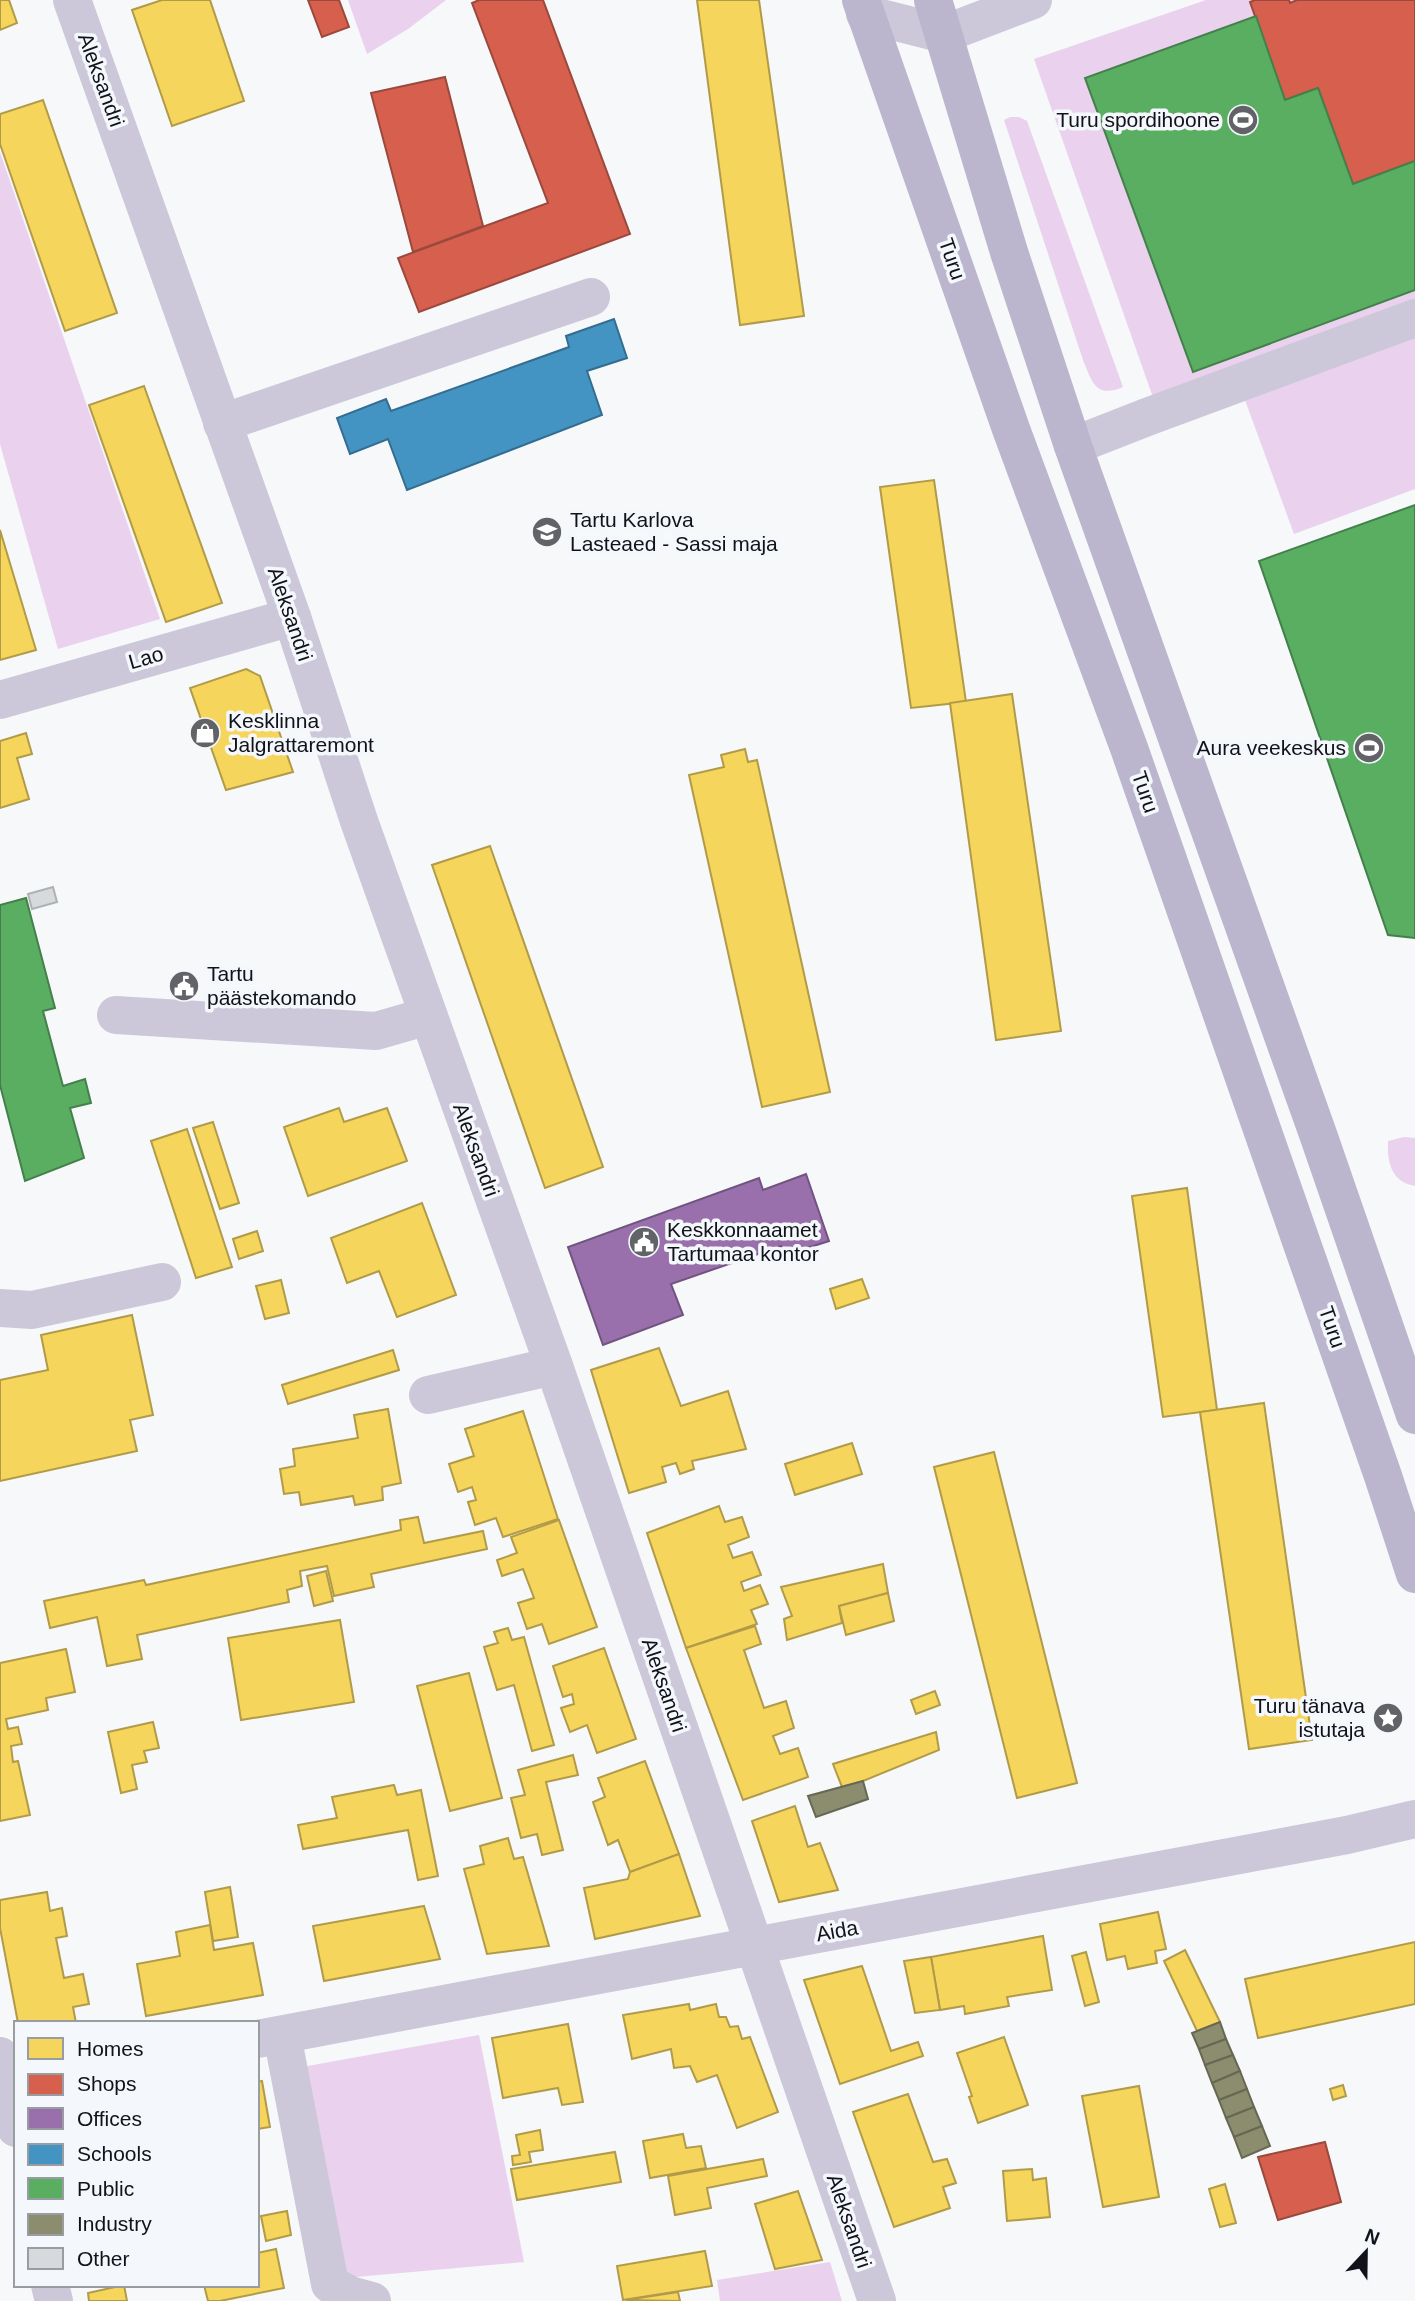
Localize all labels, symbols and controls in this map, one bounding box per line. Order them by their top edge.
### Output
street label: Aleksandri [74,30,129,130]
sports icon: Turu spordihoone [1226,103,1260,137]
place label: Turu spordihoone [1056,108,1220,131]
street label: Turu [935,235,970,283]
place label: Tartu Karlova Lasteaed - Sassi maja [570,508,778,555]
school or university icon: Tartu Karlova Lasteaed - Sassi maja [530,515,564,549]
street label: Aleksandri [264,564,317,664]
street label: Lao [126,642,166,673]
place label: Kesklinna Jalgrattaremont [228,709,374,756]
shop icon: Kesklinna Jalgrattaremont [188,716,222,750]
sports icon: Aura veekeskus [1352,731,1386,765]
place label: Aura veekeskus [1197,736,1346,759]
street label: Turu [1128,768,1163,816]
place label: Tartu päästekomando [207,962,356,1009]
public building icon: Tartu päästekomando [167,969,201,1003]
street label: Aleksandri [449,1100,504,1200]
place label: Keskkonnaamet Tartumaa kontor [667,1218,819,1265]
public building icon: Keskkonnaamet Tartumaa kontor [627,1225,661,1259]
street label: Turu [1315,1303,1350,1351]
street label: Aleksandri [638,1635,691,1735]
place label: Turu tänava istutaja [1254,1694,1365,1741]
place icon: Turu tänava istutaja [1371,1701,1405,1735]
street label: Aida [814,1915,860,1945]
legend [14,2021,259,2287]
text: Homes [77,2037,144,2060]
text: Shops [77,2072,137,2095]
text: Offices [77,2107,142,2130]
text: Schools [77,2142,152,2165]
street label: Aleksandri [823,2171,876,2271]
text: Public [77,2177,134,2200]
text: Industry [77,2212,152,2235]
north arrow [1331,2217,1401,2287]
text: N [1362,2224,1382,2249]
text: Other [77,2247,130,2270]

